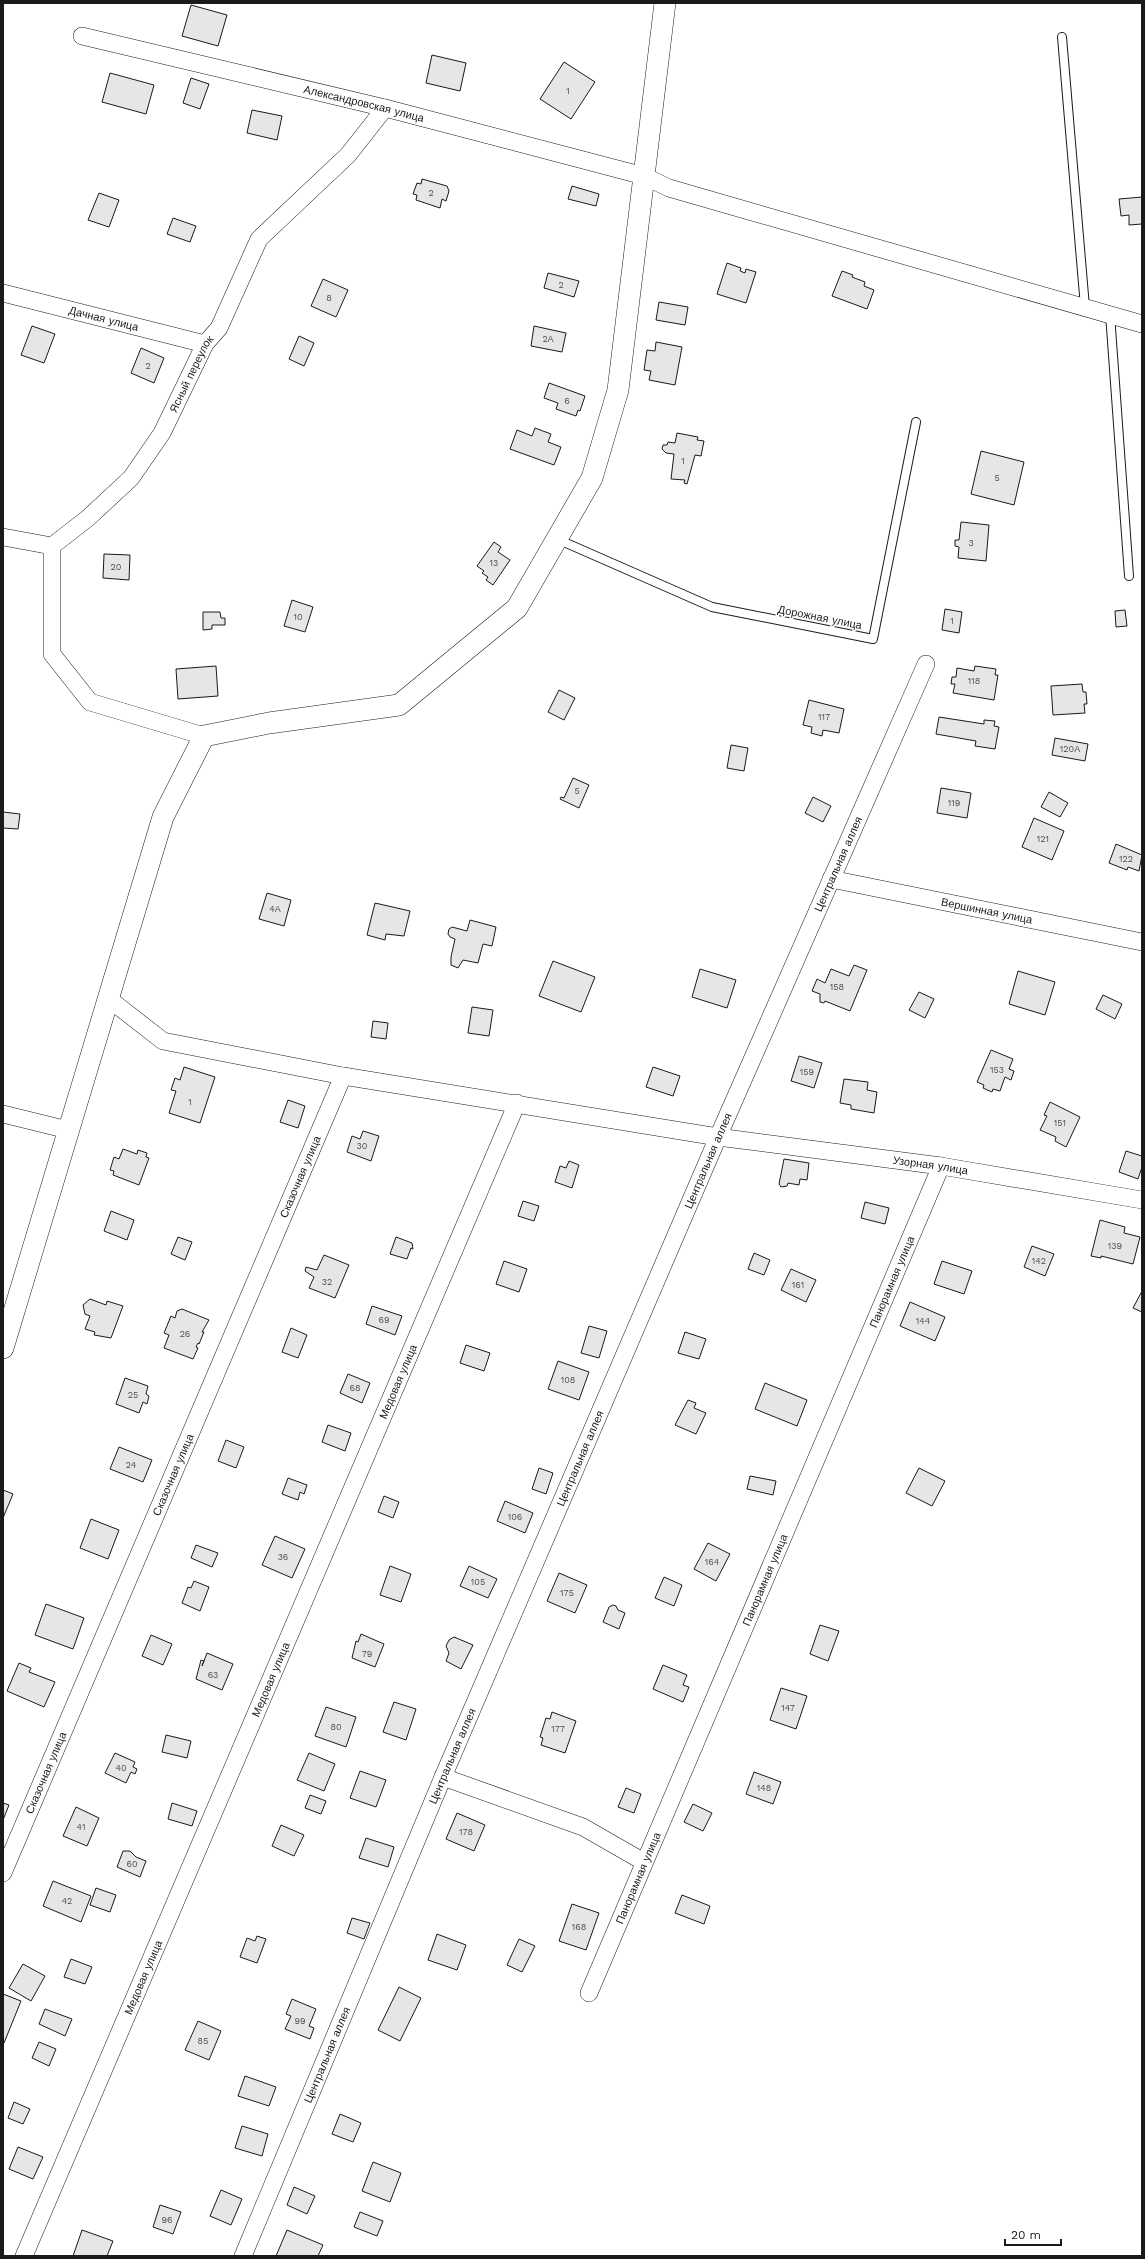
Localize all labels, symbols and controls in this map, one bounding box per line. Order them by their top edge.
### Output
street label: Александровская улица [302,83,426,125]
house number: 1 [566,86,570,96]
house number: 2 [428,188,434,198]
house number: 2 [558,280,564,290]
house number: 8 [326,293,332,303]
street label: Дачная улица [68,304,141,334]
street label: Ясный переулок [167,333,216,415]
house number: 2А [542,334,554,344]
house number: 2 [145,361,151,371]
house number: 6 [564,396,570,406]
house number: 1 [681,456,685,466]
house number: 5 [994,473,1000,483]
house number: 3 [968,538,974,548]
house number: 13 [490,558,498,568]
house number: 20 [111,562,122,572]
street label: Дорожная улица [777,603,864,632]
house number: 10 [293,612,303,622]
house number: 1 [950,616,954,626]
house number: 118 [968,676,980,686]
house number: 117 [818,712,830,722]
house number: 120А [1060,744,1080,754]
house number: 5 [574,786,580,796]
house number: 119 [948,798,960,808]
street label: Центральная аллея [812,814,865,914]
house number: 121 [1037,834,1049,844]
house number: 122 [1119,854,1133,864]
street label: Вершинная улица [940,895,1034,927]
house number: 4А [269,904,281,914]
house number: 158 [830,982,844,992]
house number: 153 [990,1065,1004,1075]
house number: 159 [800,1067,814,1077]
house number: 1 [188,1097,192,1107]
street label: Центральная аллея [682,1111,735,1211]
house number: 151 [1054,1118,1066,1128]
street label: Сказочная улица [277,1133,324,1220]
house number: 30 [357,1141,368,1151]
street label: Узорная улица [892,1154,970,1178]
street label: Панорамная улица [867,1233,918,1330]
house number: 139 [1108,1241,1122,1251]
house number: 142 [1032,1256,1046,1266]
house number: 32 [322,1277,332,1287]
house number: 161 [792,1280,804,1290]
house number: 69 [378,1315,390,1325]
house number: 144 [916,1316,931,1326]
house number: 26 [180,1329,190,1339]
street label: Медовая улица [377,1342,420,1421]
house number: 108 [561,1375,575,1385]
house number: 68 [349,1383,361,1393]
house number: 25 [128,1390,138,1400]
street label: Центральная аллея [554,1409,607,1508]
street label: Сказочная улица [150,1431,197,1518]
house number: 24 [126,1460,137,1470]
house number: 106 [508,1512,522,1522]
street label: Панорамная улица [740,1532,791,1628]
house number: 36 [278,1552,288,1562]
house number: 164 [705,1557,720,1567]
house number: 105 [471,1577,485,1587]
house number: 175 [560,1588,574,1598]
street label: Медовая улица [249,1640,293,1719]
house number: 79 [362,1649,372,1659]
house number: 63 [208,1670,218,1680]
house number: 147 [781,1703,795,1713]
street label: Центральная аллея [426,1706,479,1806]
house number: 80 [330,1722,342,1732]
house number: 177 [551,1724,565,1734]
street label: Сказочная улица [23,1729,70,1816]
house number: 40 [115,1763,127,1773]
house number: 148 [757,1783,771,1793]
house number: 41 [77,1822,85,1832]
house number: 178 [459,1827,473,1837]
street label: Панорамная улица [613,1830,664,1926]
house number: 60 [126,1859,138,1869]
house number: 42 [62,1896,72,1906]
house number: 168 [572,1922,586,1932]
street label: Медовая улица [122,1938,166,2017]
street label: Центральная аллея [302,2005,353,2105]
house number: 99 [294,2016,306,2026]
house number: 85 [198,2036,208,2046]
house number: 96 [161,2215,173,2225]
scale bar [1005,2221,1061,2247]
text: 20 m [1011,2228,1041,2242]

